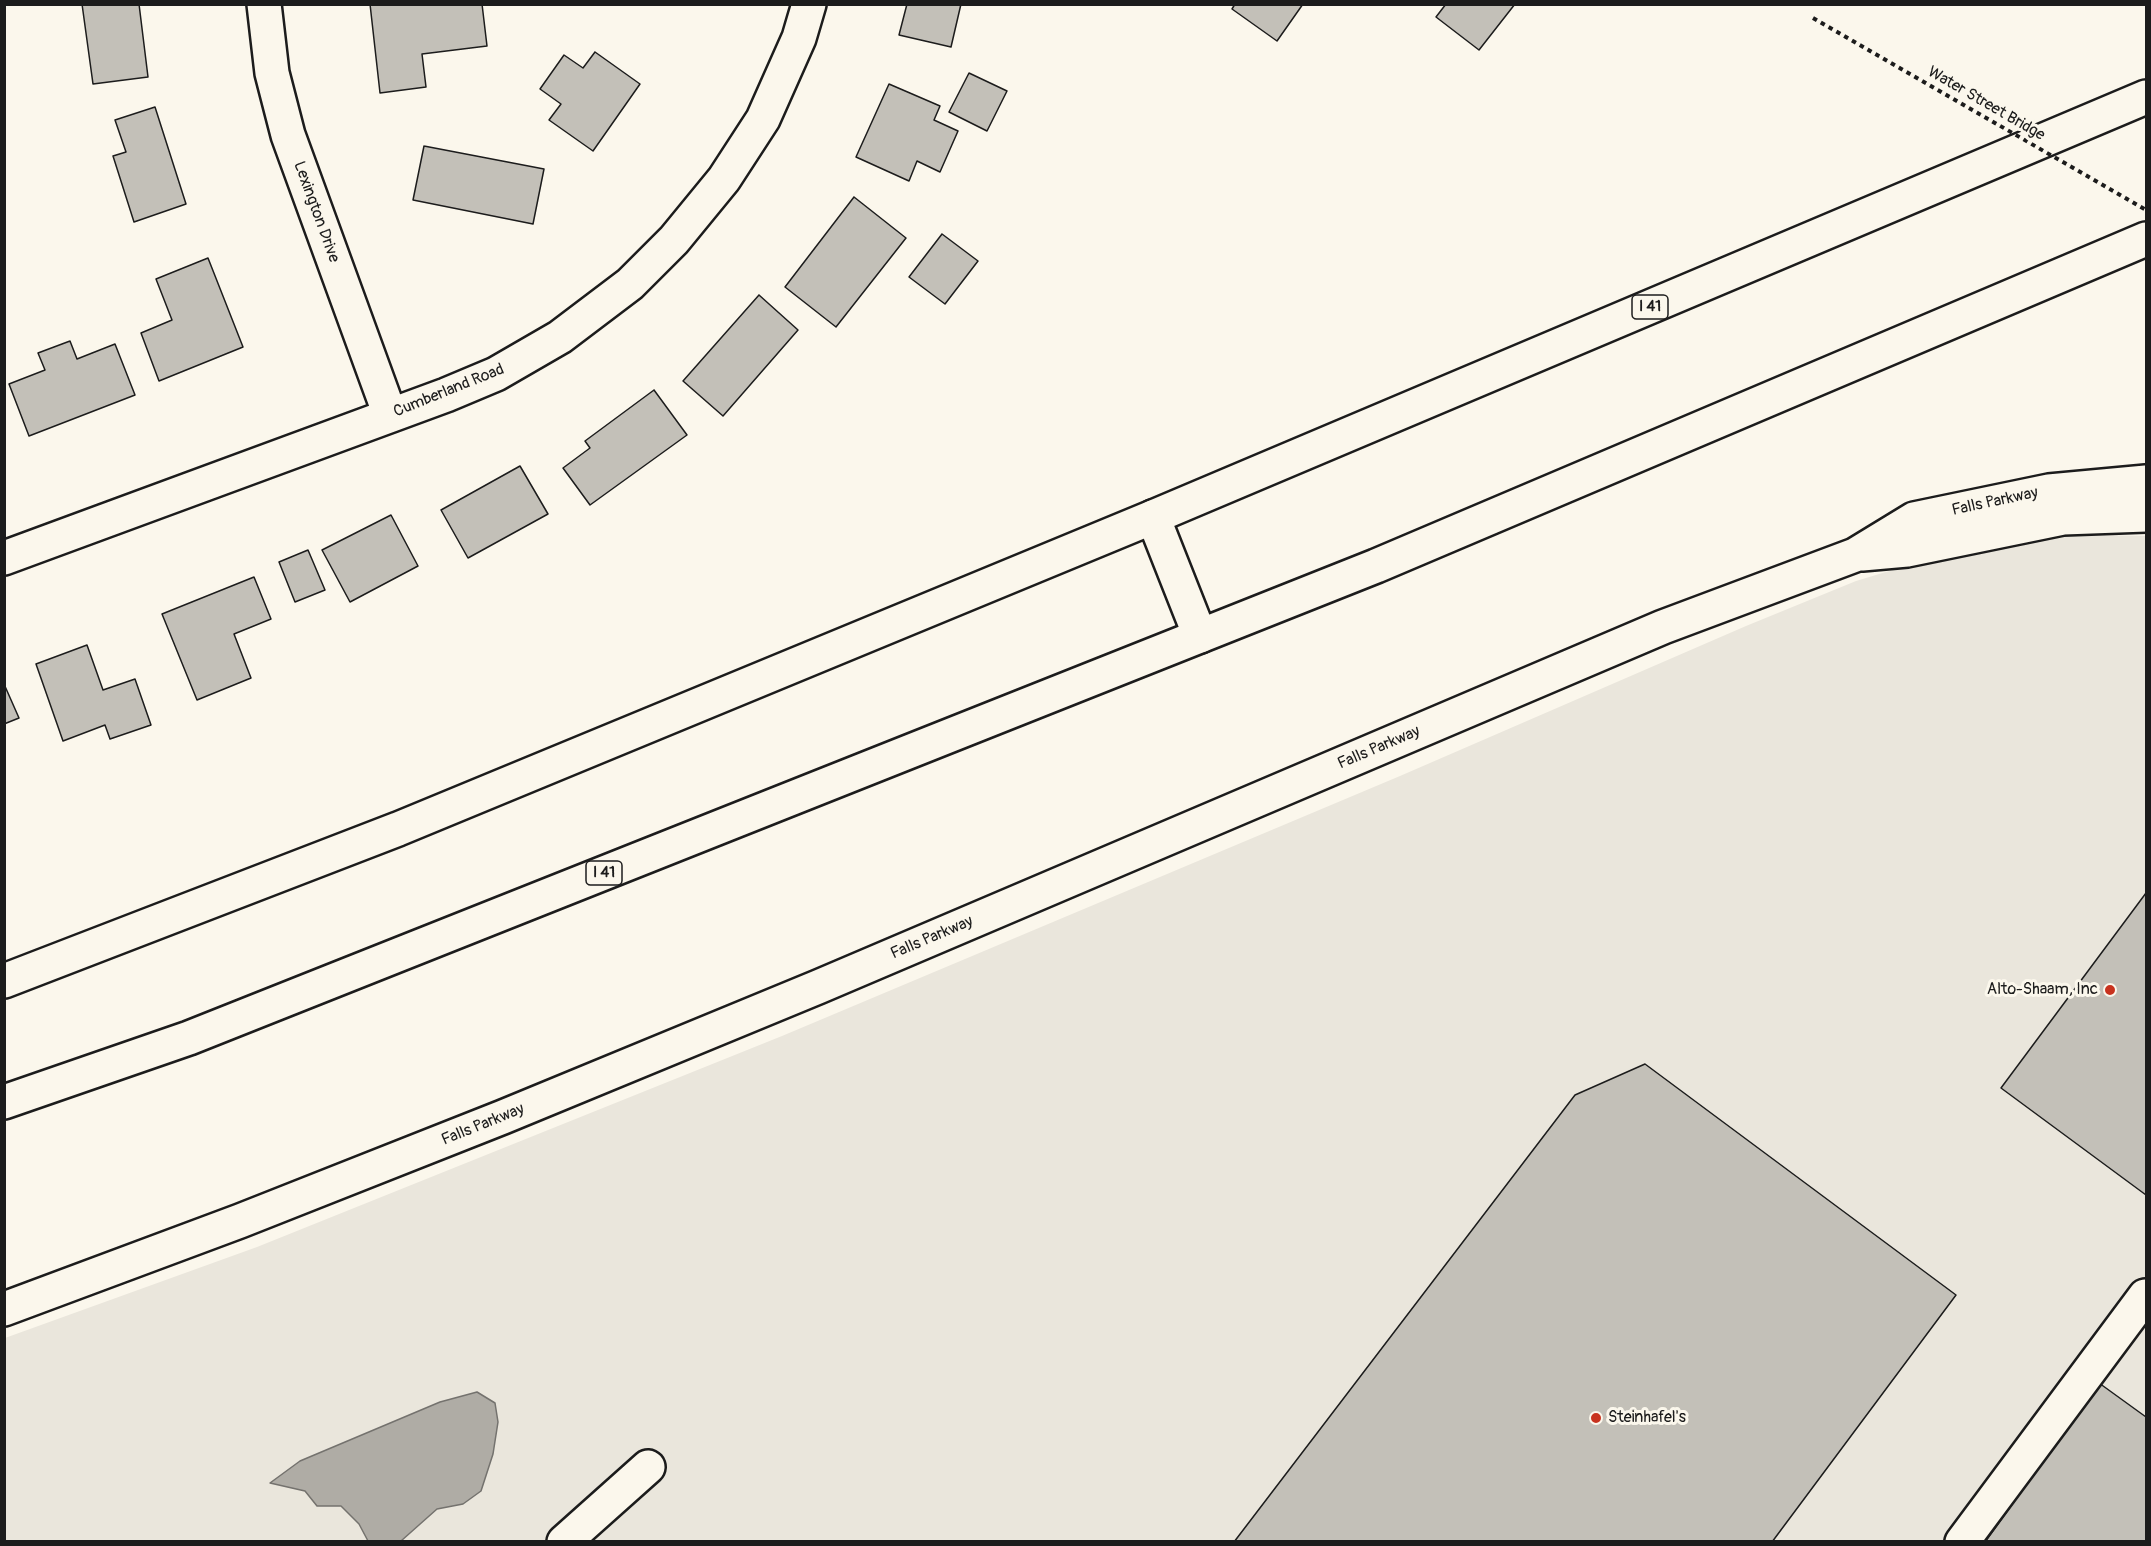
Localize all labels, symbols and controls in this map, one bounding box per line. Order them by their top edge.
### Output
street label: Water Street Bridge [1924,63,2048,145]
street label: Lexington Drive [289,159,343,265]
road number: I 41 [1632,295,1668,319]
street label: Cumberland Road [391,360,507,422]
street label: Falls Parkway [1950,484,2040,520]
street label: Falls Parkway [1335,722,1423,774]
road number: I 41 [586,861,622,885]
street label: Falls Parkway [888,912,976,964]
place label: Alto-Shaam, Inc [1987,980,2098,1000]
marker: Alto-Shaam, Inc [2103,983,2117,997]
street label: Falls Parkway [439,1100,527,1150]
place label: Steinhafel's [1608,1408,1686,1428]
marker: Steinhafel's [1589,1411,1603,1425]

